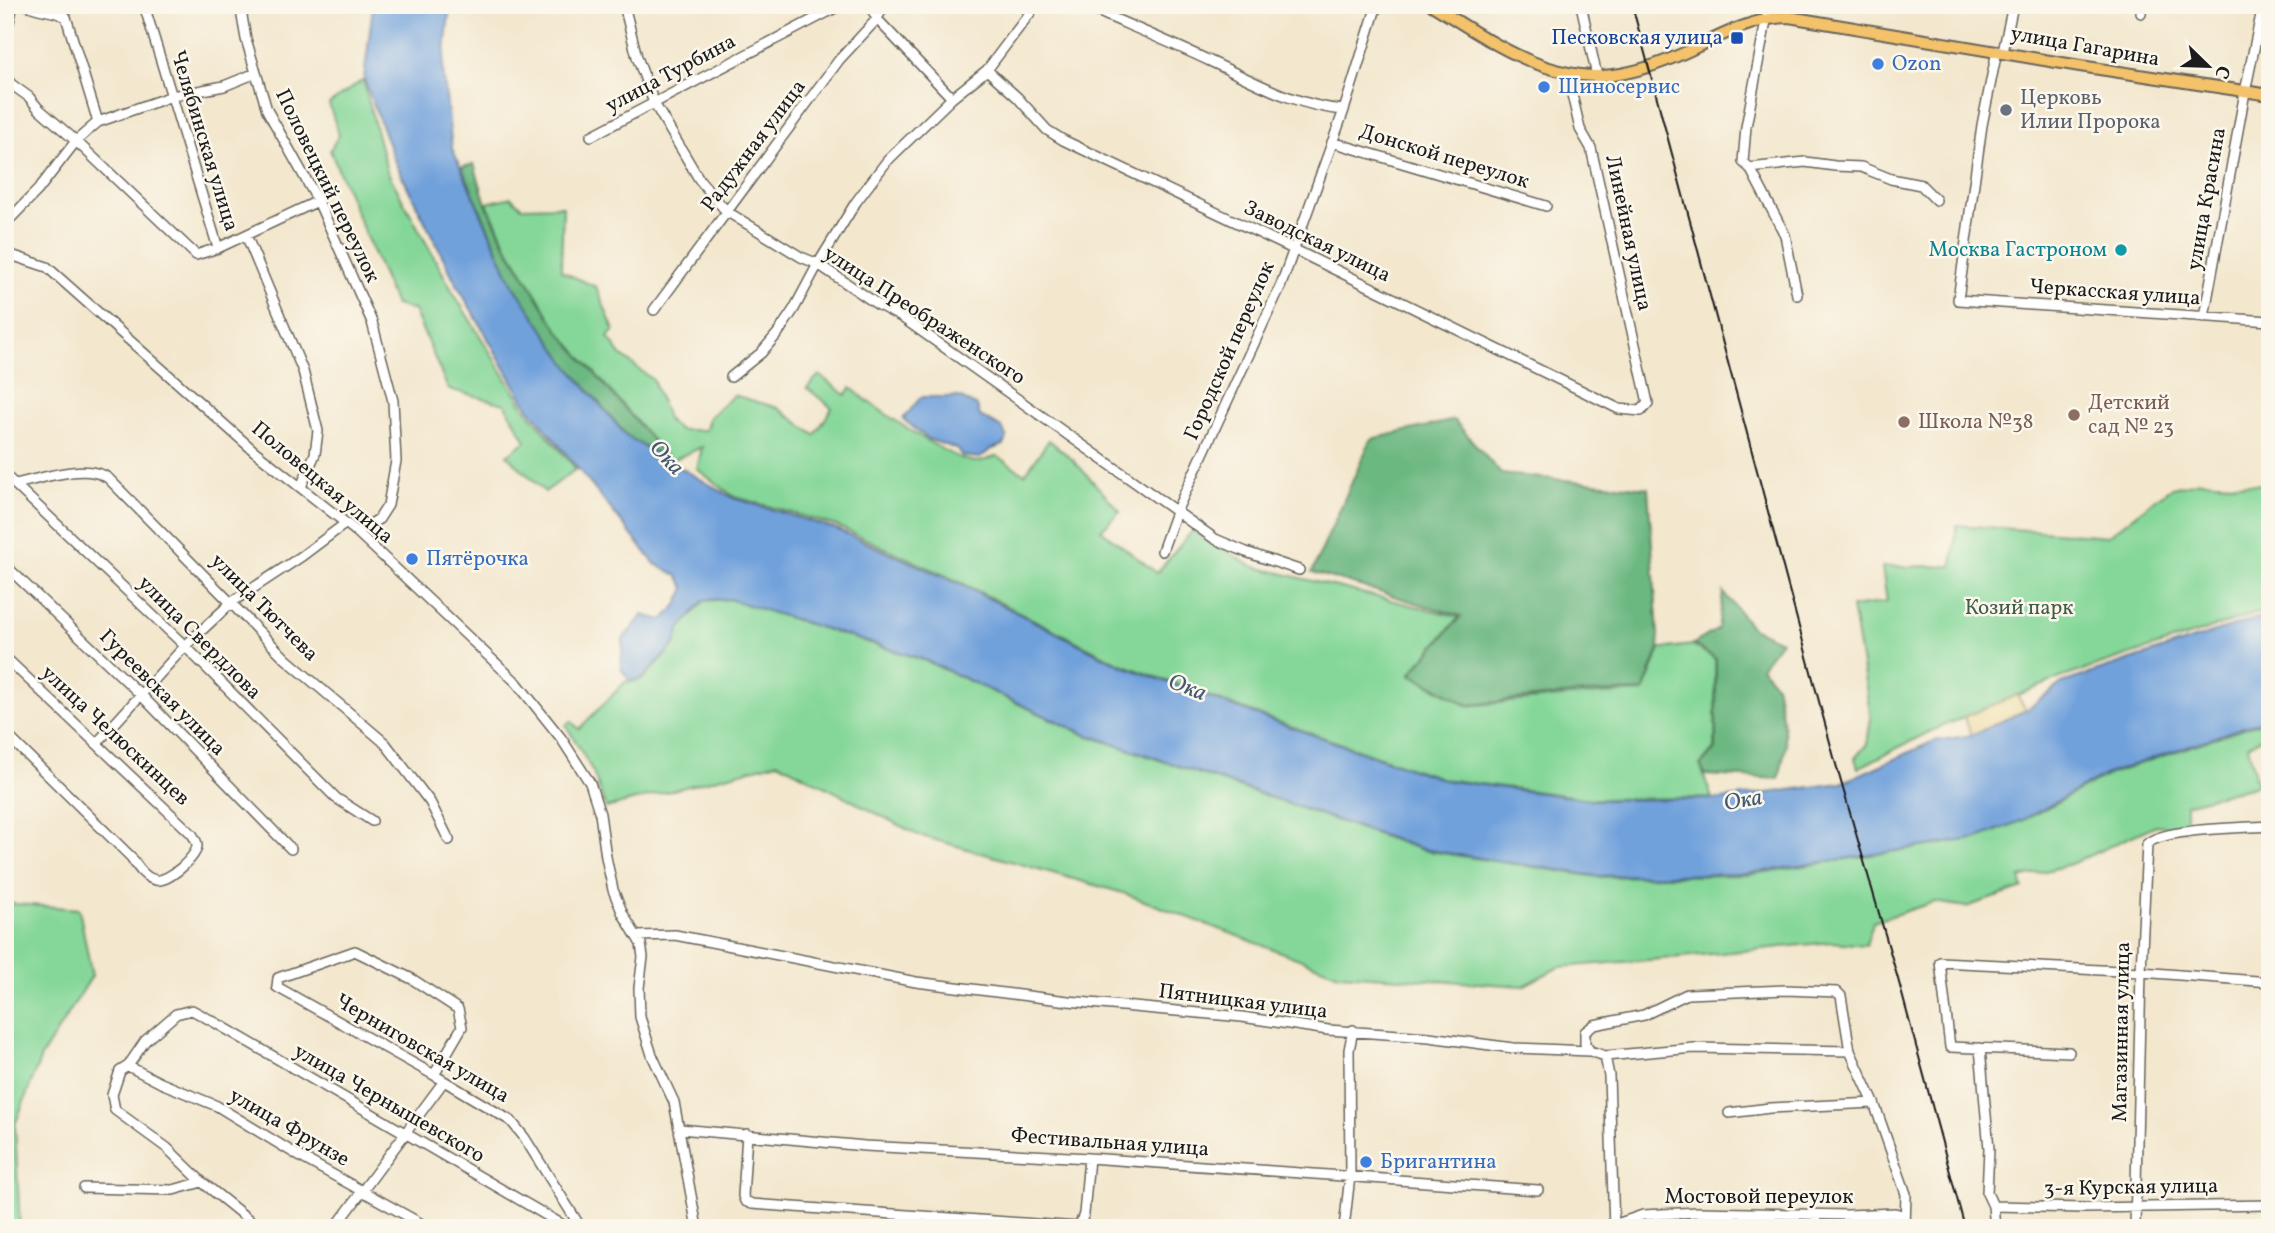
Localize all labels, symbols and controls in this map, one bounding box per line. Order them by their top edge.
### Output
street label: улица Гагарина [2008,20,2162,74]
place label: Песковская улица [1551,24,1723,53]
street label: улица Турбина [601,27,741,121]
marker: Песковская улица [1729,30,1745,46]
north arrow [2174,32,2244,102]
street label: Челябинская улица [163,47,245,235]
place label: Ozon [1892,50,1942,79]
marker: Ozon [1870,56,1886,72]
text: С [2207,61,2236,83]
place label: Шиносервис [1558,73,1680,102]
street label: Радужная улица [695,74,813,218]
marker: Шиносервис [1536,79,1552,95]
street label: Половецкий переулок [267,84,387,288]
place label: Церковь Илии Пророка [2020,84,2161,137]
marker: Церковь Илии Пророка [1998,102,2014,118]
street label: Донской переулок [1356,117,1532,197]
street label: улица Красина [2180,125,2234,273]
street label: Линейная улица [1597,152,1659,314]
street label: Заводская улица [1239,194,1395,290]
place label: Москва Гастроном [1929,236,2107,265]
street label: улица Преображенского [817,240,1031,392]
marker: Москва Гастроном [2113,242,2129,258]
street label: Городской переулок [1177,257,1283,445]
street label: Черкасская улица [2028,273,2202,313]
place label: Детский сад № 23 [2088,389,2174,442]
marker: Детский сад № 23 [2066,407,2082,423]
place label: Школа №38 [1918,408,2033,437]
marker: Школа №38 [1896,414,1912,430]
street label: Половецкая улица [245,415,399,551]
water label: Ока [641,433,691,483]
place label: Пятёрочка [426,545,529,574]
street label: улица Тютчева [203,547,325,669]
marker: Пятёрочка [404,551,420,567]
street label: улица Свердлова [131,570,267,706]
park label: Козий парк [1965,594,2073,623]
street label: Гуреевская улица [92,623,232,763]
street label: улица Челюскинцев [34,659,196,813]
water label: Ока [1163,666,1211,710]
water label: Ока [1721,782,1765,820]
street label: Магазинная улица [2106,941,2138,1123]
street label: Пятницкая улица [1157,977,1329,1027]
street label: Черниговская улица [329,987,515,1111]
street label: улица Чернышевского [288,1037,490,1171]
street label: улица Фрунзе [223,1082,355,1174]
street label: Фестивальная улица [1010,1122,1210,1164]
place label: Бригантина [1380,1148,1497,1177]
marker: Бригантина [1358,1154,1374,1170]
street label: 3-я Курская улица [2043,1172,2219,1204]
street label: Мостовой переулок [1665,1183,1853,1212]

